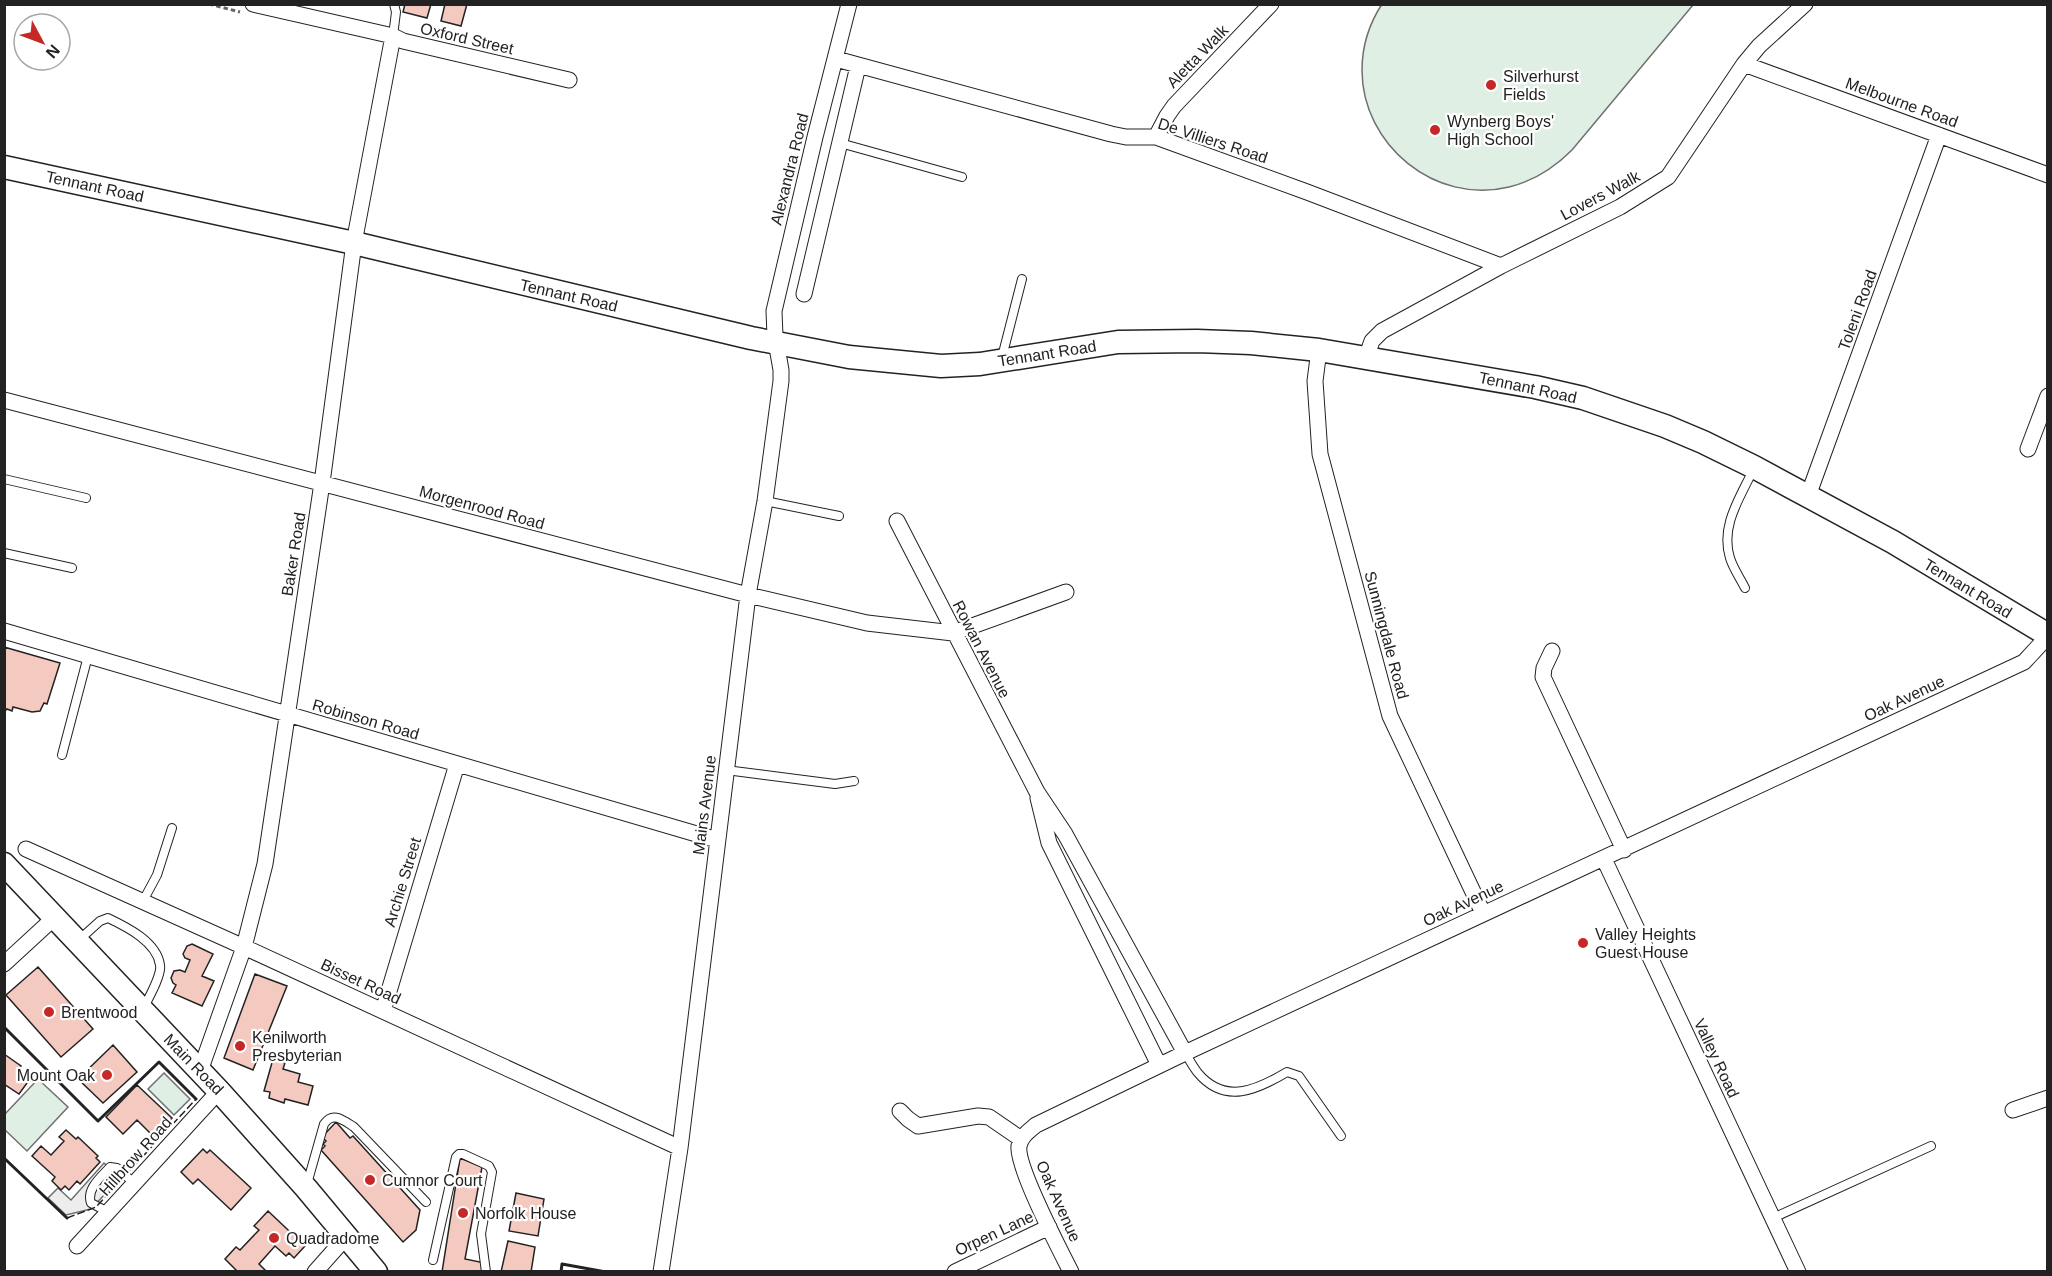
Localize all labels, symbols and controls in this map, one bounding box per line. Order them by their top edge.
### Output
north arrow [12,12,72,72]
street label: Oxford Street [419,20,516,58]
street label: Aletta Walk [1163,21,1232,91]
text: N [43,42,63,61]
place label: Silverhurst Fields [1503,68,1579,103]
street label: Melbourne Road [1843,74,1960,131]
marker: Silverhurst Fields [1484,78,1498,92]
street label: Alexandra Road [767,111,812,227]
place label: Wynberg Boys' High School [1447,113,1554,148]
street label: De Villiers Road [1156,115,1270,166]
marker: Wynberg Boys' High School [1428,123,1442,137]
street label: Lovers Walk [1558,167,1644,223]
street label: Tennant Road [44,168,145,205]
street label: Toleni Road [1835,268,1880,353]
street label: Tennant Road [518,276,619,315]
street label: Tennant Road [997,337,1098,370]
street label: Tennant Road [1477,369,1578,406]
street label: Morgenrood Road [417,483,546,532]
street label: Baker Road [278,511,308,597]
street label: Tennant Road [1921,555,2015,621]
street label: Sunningdale Road [1361,569,1412,701]
street label: Rowan Avenue [950,598,1014,701]
street label: Oak Avenue [1861,672,1947,725]
street label: Robinson Road [311,696,421,743]
street label: Mains Avenue [690,754,719,856]
street label: Archie Street [381,835,424,929]
street label: Oak Avenue [1420,877,1506,930]
place label: Valley Heights Guest House [1595,926,1696,961]
marker: Valley Heights Guest House [1576,936,1590,950]
street label: Bisset Road [318,956,403,1007]
place label: Brentwood [61,1004,138,1021]
marker: Brentwood [42,1005,56,1019]
street label: Valley Road [1691,1016,1742,1100]
place label: Kenilworth Presbyterian [252,1029,342,1064]
street label: Main Road [161,1031,227,1098]
marker: Kenilworth Presbyterian [233,1039,247,1053]
place label: Mount Oak [17,1067,96,1084]
marker: Mount Oak [100,1068,114,1082]
street label: Hillbrow Road [96,1114,175,1199]
street label: Oak Avenue [1033,1158,1084,1244]
place label: Cumnor Court [382,1172,483,1189]
marker: Cumnor Court [363,1173,377,1187]
place label: Norfolk House [475,1205,576,1222]
marker: Norfolk House [456,1206,470,1220]
street label: Orpen Lane [952,1208,1036,1259]
place label: Quadradome [286,1230,379,1247]
marker: Quadradome [267,1231,281,1245]

